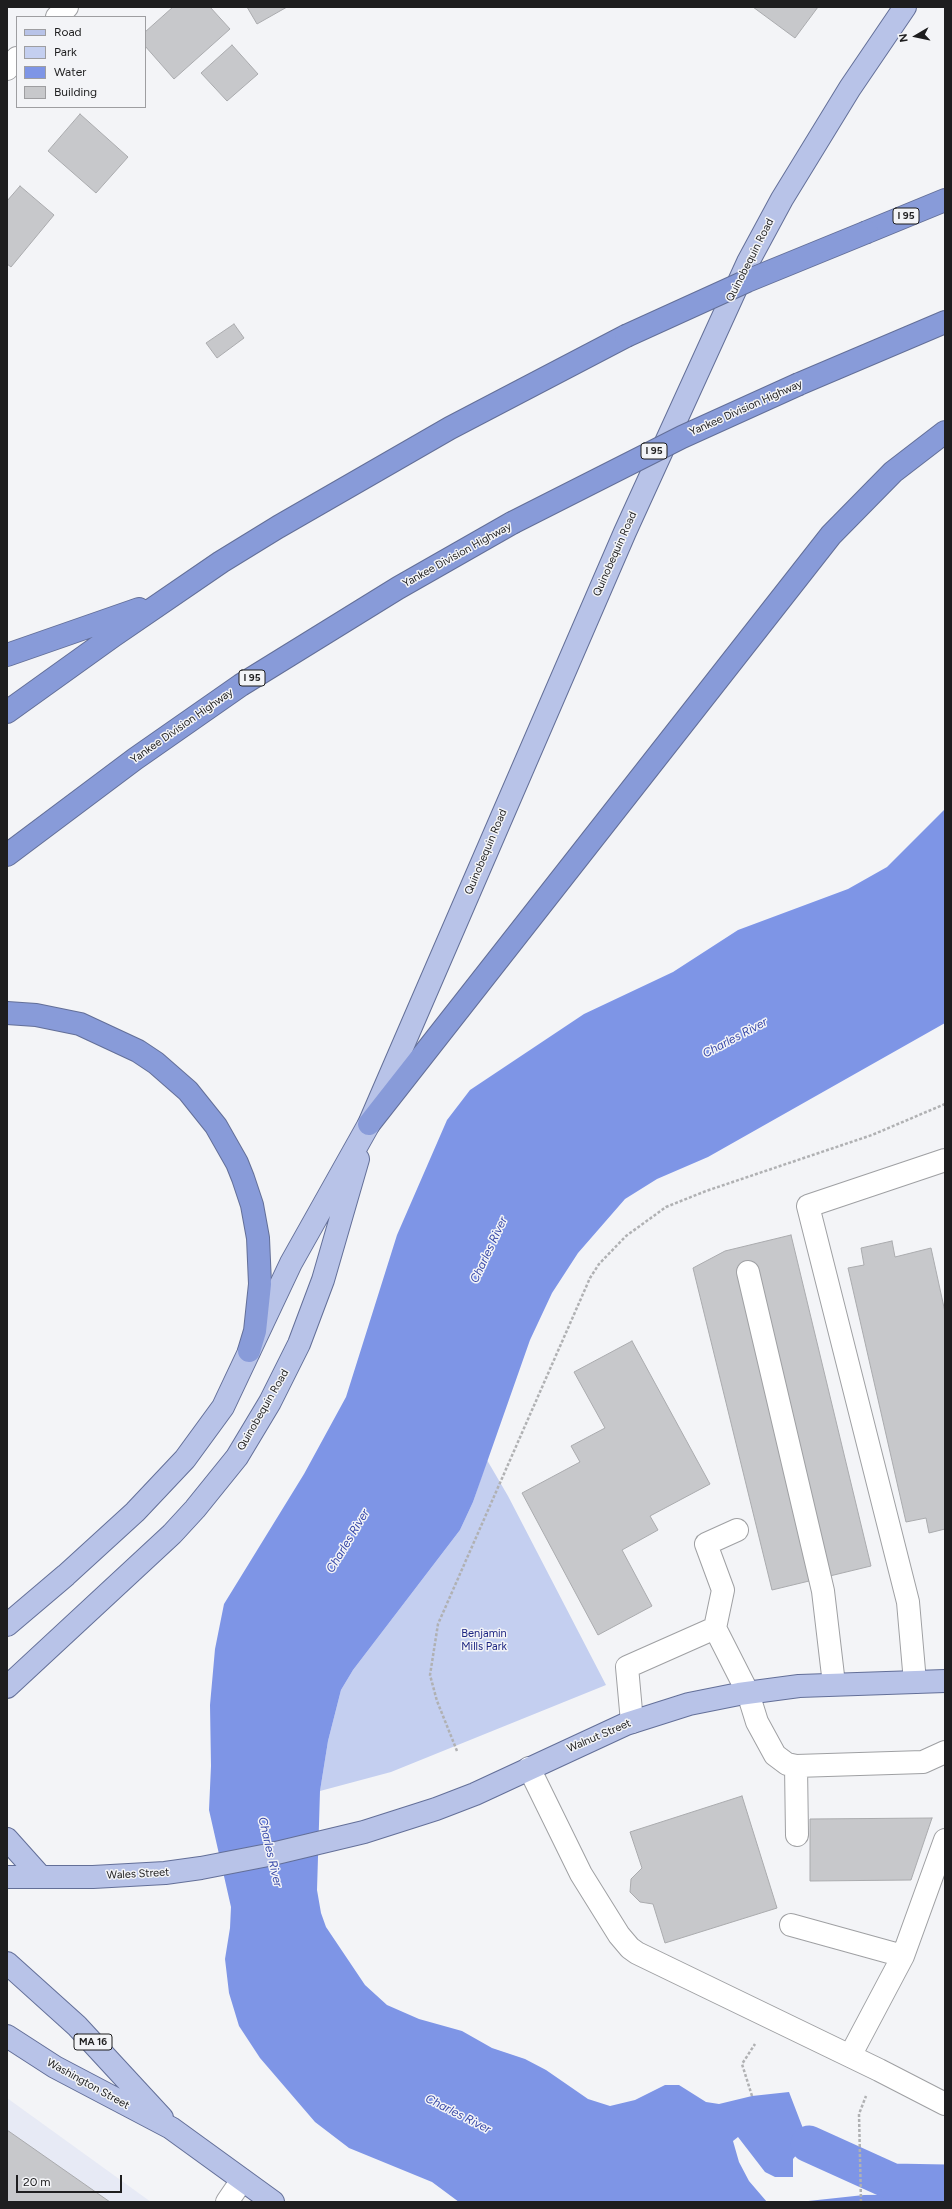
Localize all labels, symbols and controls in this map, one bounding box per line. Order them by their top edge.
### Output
legend [16,16,146,108]
north arrow [896,16,936,56]
text: Road [54,25,82,39]
text: N [897,33,911,43]
text: Park [54,45,77,59]
text: Water [54,65,86,79]
text: Building [54,85,97,99]
road number: I 95 [893,208,919,224]
street label: Quinobequin Road [723,216,777,304]
street label: Yankee Division Highway [688,377,804,439]
road number: I 95 [641,443,667,459]
street label: Quinobequin Road [590,510,640,598]
street label: Yankee Division Highway [400,520,514,590]
road number: I 95 [239,670,265,686]
street label: Yankee Division Highway [128,686,236,766]
street label: Quinobequin Road [462,807,510,897]
water label: Charles River [700,1015,770,1061]
water label: Charles River [467,1215,511,1285]
street label: Quinobequin Road [234,1367,292,1453]
water label: Charles River [323,1507,373,1575]
park label: Benjamin Mills Park [461,1627,507,1653]
street label: Walnut Street [565,1717,633,1755]
water label: Charles River [255,1816,285,1888]
street label: Wales Street [106,1866,170,1882]
road number: MA 16 [74,2034,112,2050]
street label: Washington Street [44,2056,132,2112]
water label: Charles River [423,2091,493,2137]
scale bar [18,2167,124,2193]
text: 20 m [23,2175,51,2189]

